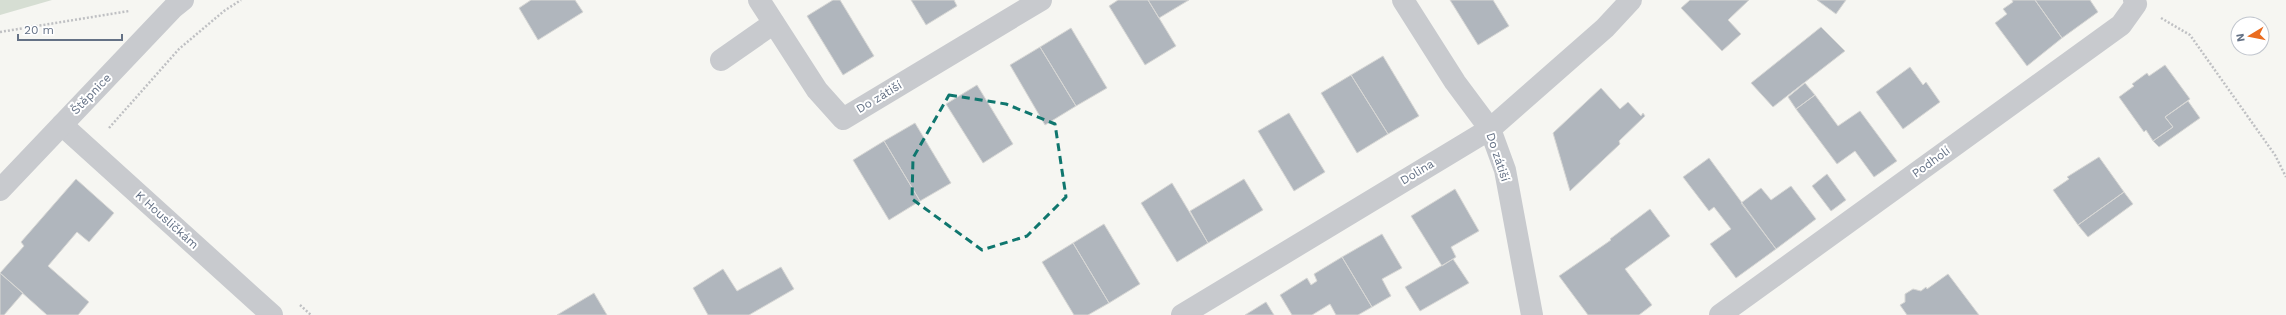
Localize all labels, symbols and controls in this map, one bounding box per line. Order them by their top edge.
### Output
scale bar [18,16,122,42]
north arrow [2230,16,2270,56]
text: 20 m [24,23,54,37]
text: N [2234,33,2248,43]
street label: Štěpnice [68,71,114,117]
street label: Do zátiší [854,78,904,116]
street label: Do zátiší [1484,131,1512,183]
street label: Podholí [1909,144,1953,180]
street label: Dolina [1398,156,1437,188]
street label: K Housličkám [133,188,201,252]

